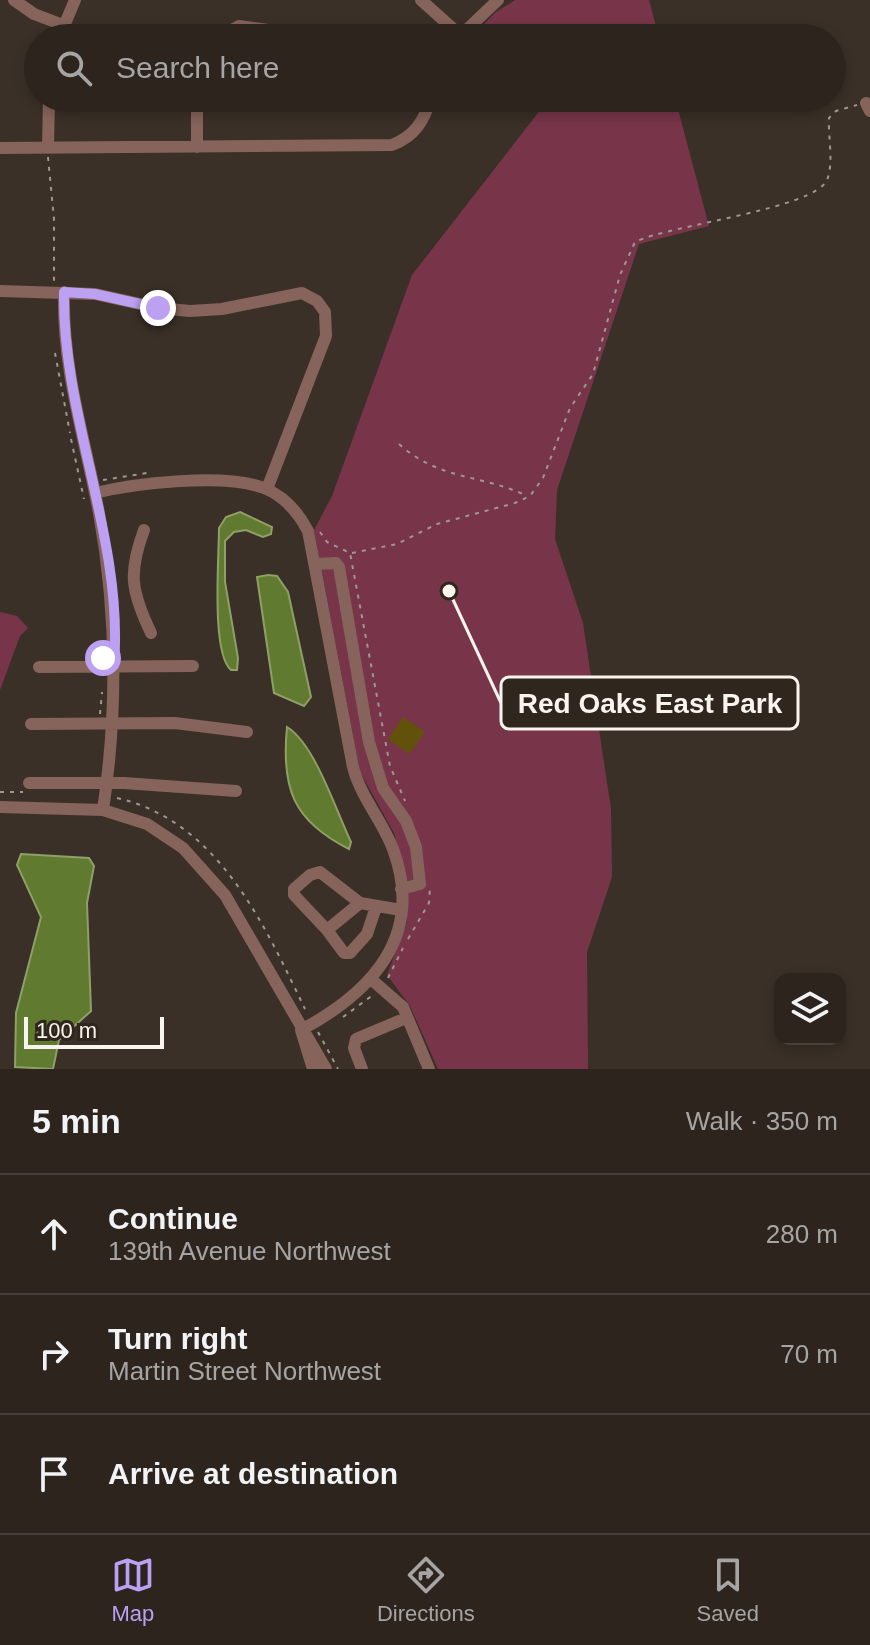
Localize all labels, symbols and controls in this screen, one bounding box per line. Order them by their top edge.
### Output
search box [24,24,846,112]
icon: search [52,46,96,90]
text: Search here [116,51,279,84]
route end [140,290,176,326]
route start [85,640,121,676]
callout: Red Oaks East Park [501,677,798,729]
text: Red Oaks East Park [518,688,783,719]
map controls [774,973,846,1045]
button: layers [774,973,846,1045]
scale bar [24,1013,164,1049]
text: 100 m [36,1018,97,1043]
text: 5 min [32,1102,121,1140]
text: Walk · 350 m [686,1106,838,1136]
text: Continue [108,1202,238,1235]
icon: ahead [32,1212,76,1256]
text: 280 m [766,1219,838,1249]
text: 139th Avenue Northwest [108,1236,391,1266]
text: Turn right [108,1322,247,1355]
icon: right [32,1332,76,1376]
text: 70 m [780,1339,838,1369]
text: Martin Street Northwest [108,1356,381,1386]
icon: arrive [32,1452,76,1496]
text: Arrive at destination [108,1457,398,1490]
tab: Map [111,1553,155,1627]
tab: Directions [377,1553,475,1627]
tab: Saved [697,1553,759,1627]

